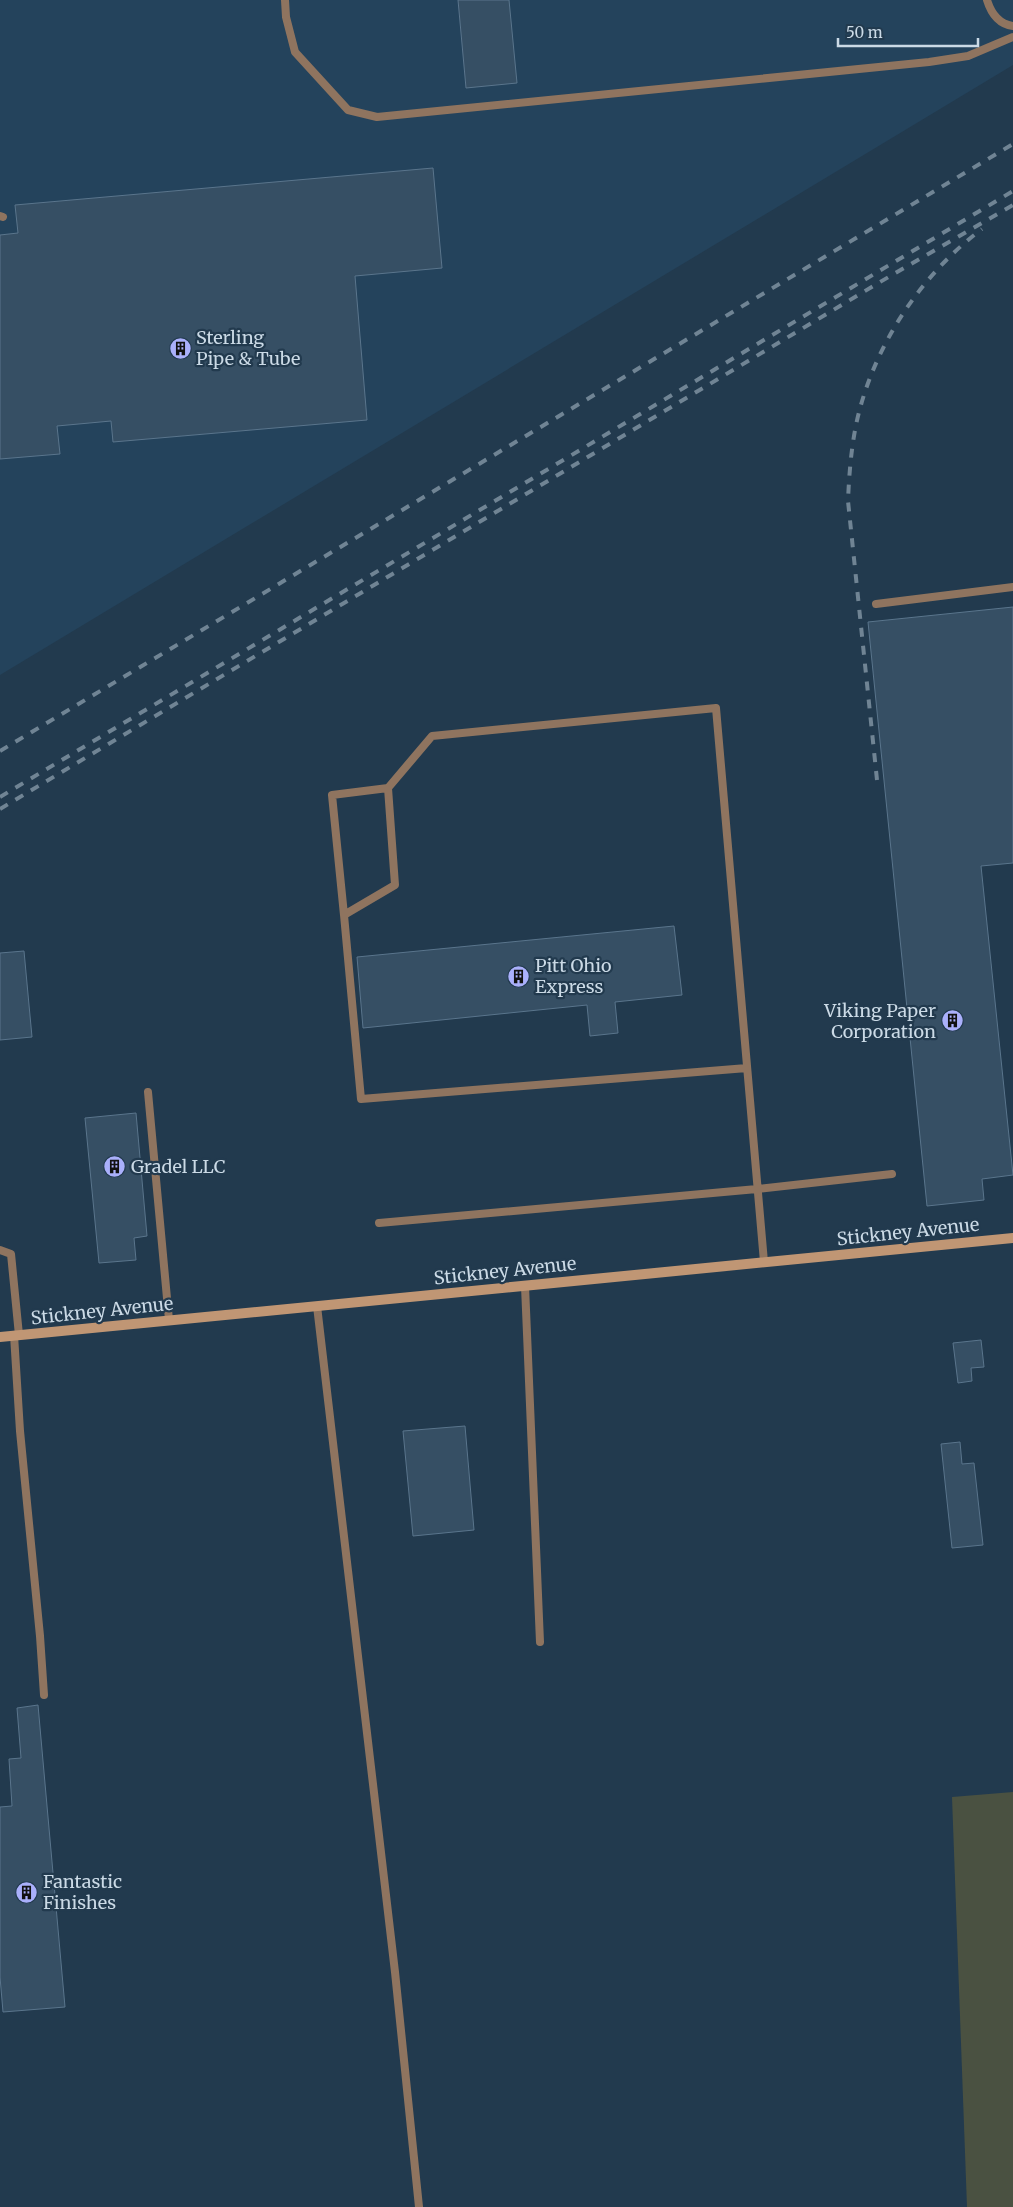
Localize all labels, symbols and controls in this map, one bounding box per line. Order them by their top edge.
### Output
scale bar [838,15,978,47]
text: 50 m [846,23,883,42]
place label: Sterling Pipe & Tube [196,326,300,370]
building icon: Sterling Pipe & Tube [168,336,192,360]
place label: Pitt Ohio Express [535,954,611,998]
building icon: Pitt Ohio Express [507,964,531,988]
place label: Viking Paper Corporation [823,999,936,1043]
building icon: Viking Paper Corporation [940,1009,964,1033]
building icon: Gradel LLC [103,1155,127,1179]
place label: Gradel LLC [131,1155,226,1178]
street label: Stickney Avenue [836,1213,980,1250]
street label: Stickney Avenue [433,1252,577,1289]
street label: Stickney Avenue [30,1292,174,1329]
place label: Fantastic Finishes [43,1870,122,1914]
building icon: Fantastic Finishes [15,1880,39,1904]

